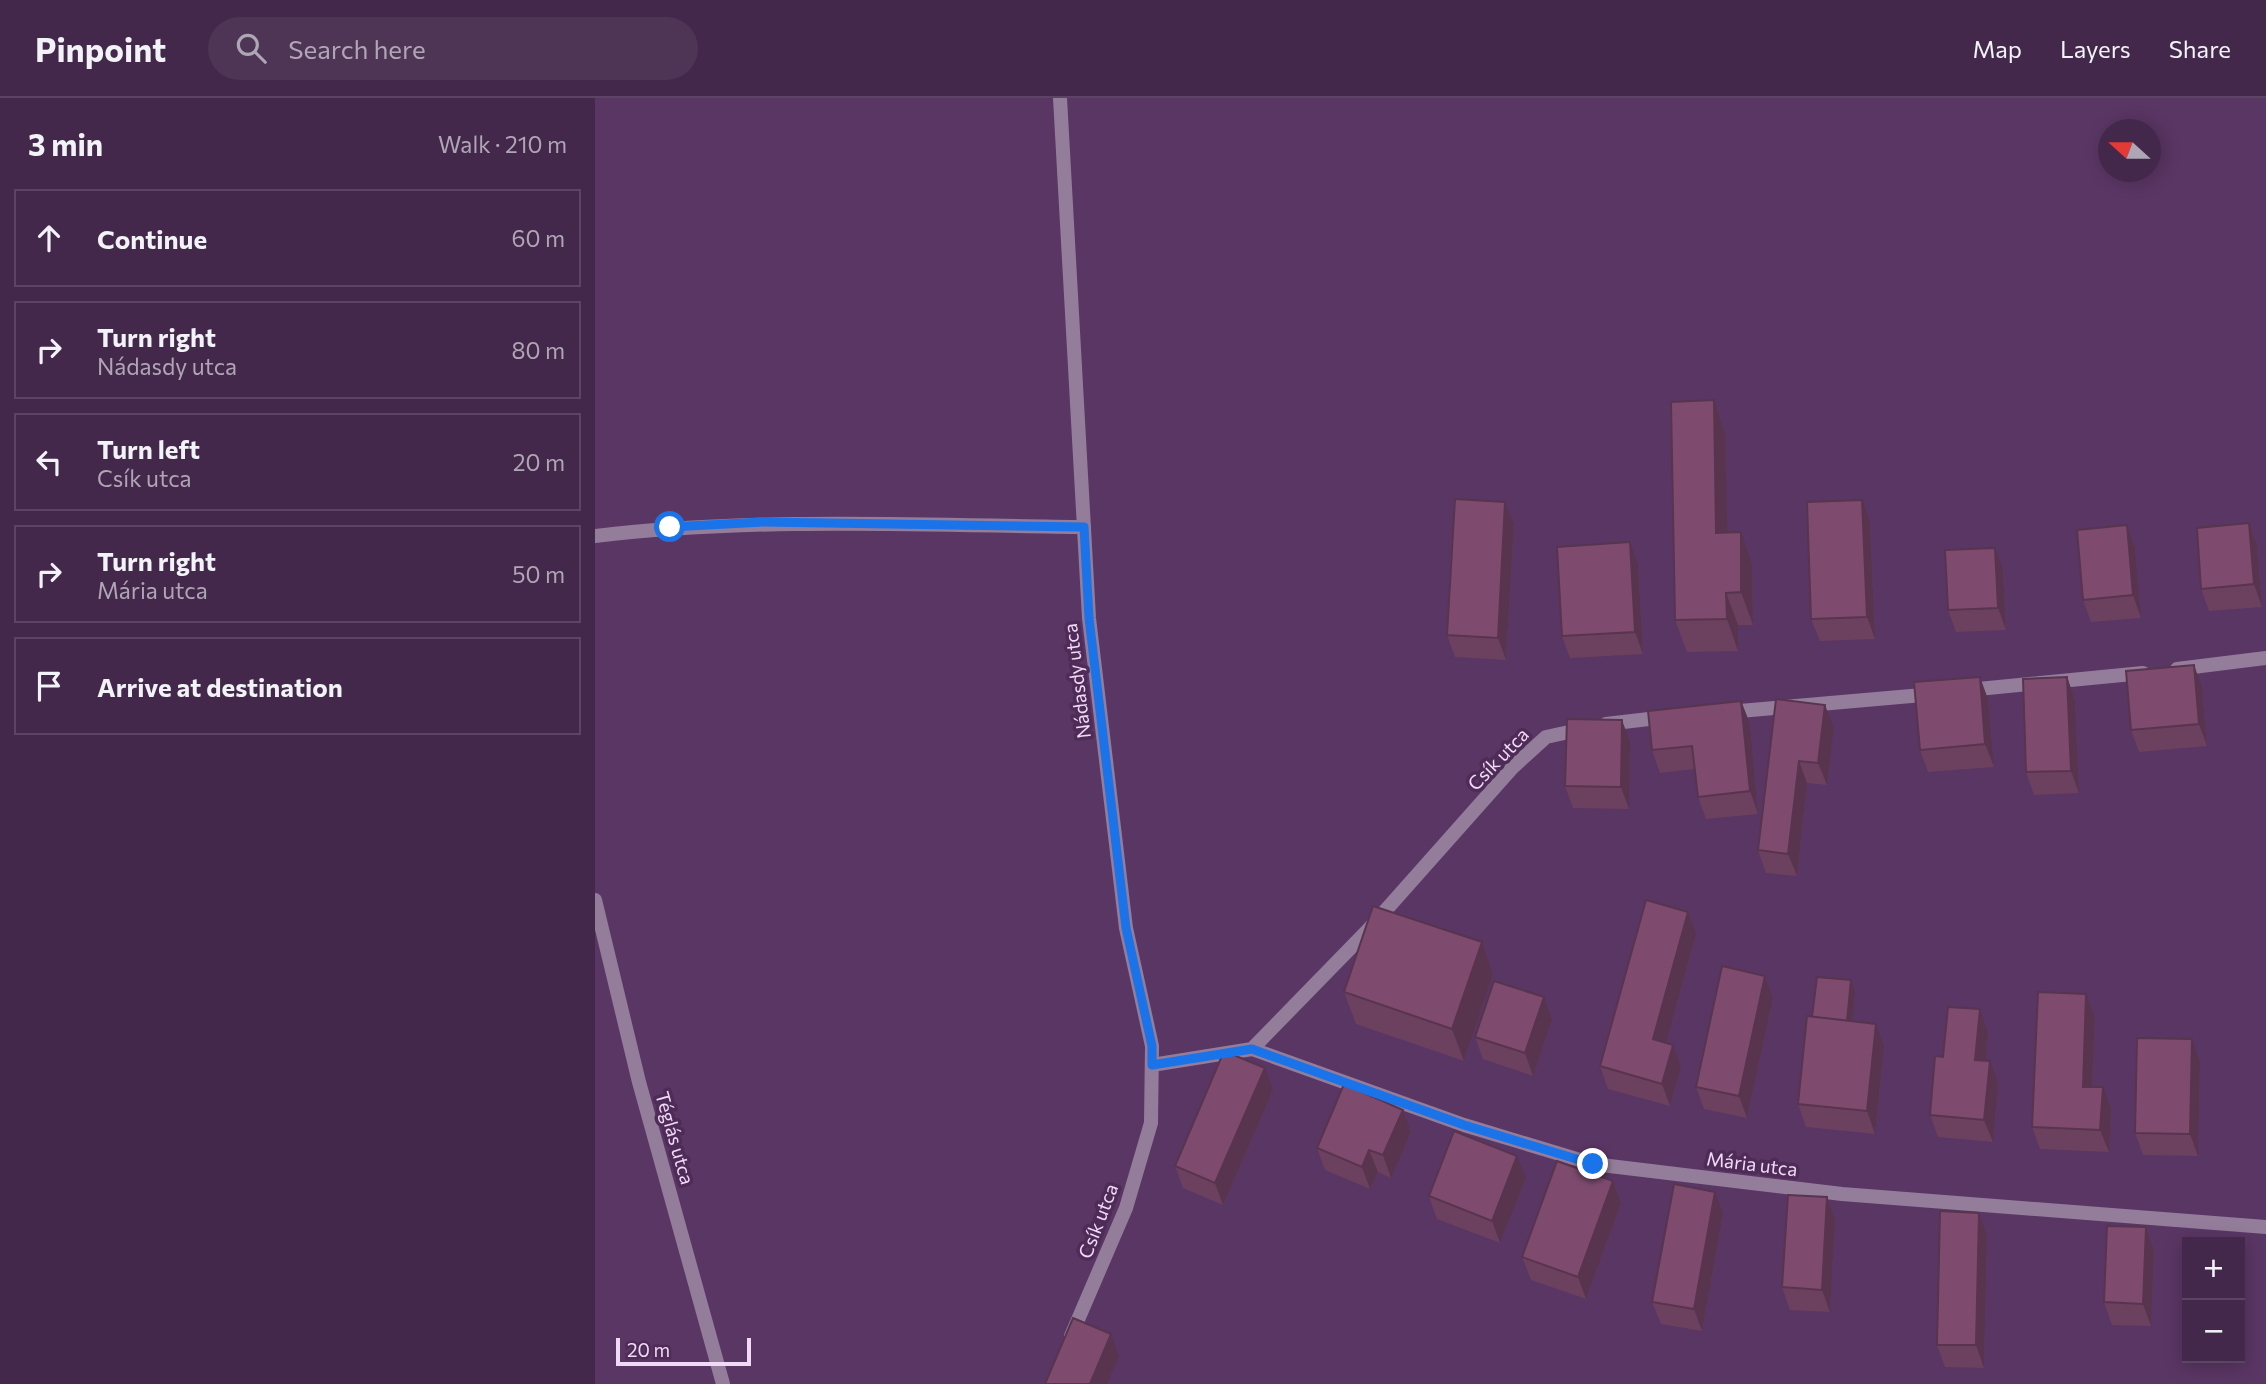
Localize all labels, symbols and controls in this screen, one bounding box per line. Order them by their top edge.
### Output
search box [208,17,698,80]
text: Pinpoint [35,28,166,69]
icon: search [232,29,270,67]
text: Search here [288,33,426,64]
text: Map [1973,34,2022,63]
text: Layers [2060,34,2131,63]
text: Share [2169,34,2231,63]
north arrow [2098,119,2161,182]
text: 3 min [28,125,103,162]
text: Walk · 210 m [438,130,567,158]
icon: ahead [30,219,68,257]
text: Continue [97,223,207,254]
text: 60 m [512,224,565,252]
text: Turn right [97,321,216,352]
icon: right [30,331,68,369]
text: 80 m [512,336,565,364]
text: Nádasdy utca [97,352,237,380]
text: Turn left [97,433,200,464]
icon: left [30,443,68,481]
text: 20 m [513,448,565,476]
text: Csík utca [97,464,192,492]
route start [654,511,685,542]
text: Turn right [97,545,216,576]
icon: right [30,555,68,593]
text: 50 m [512,560,565,588]
text: Mária utca [97,576,208,604]
street label: Nádasdy utca [1058,622,1095,740]
icon: arrive [30,667,68,705]
text: Arrive at destination [97,671,343,702]
street label: Csík utca [1462,723,1533,795]
street label: Téglás utca [651,1089,700,1187]
street label: Mária utca [1705,1147,1799,1180]
route end [1577,1148,1608,1179]
street label: Csík utca [1073,1180,1122,1261]
map controls [2182,1237,2245,1363]
button: + [2182,1237,2245,1300]
button: − [2182,1300,2245,1363]
scale bar [616,1335,751,1367]
text: 20 m [627,1338,670,1361]

